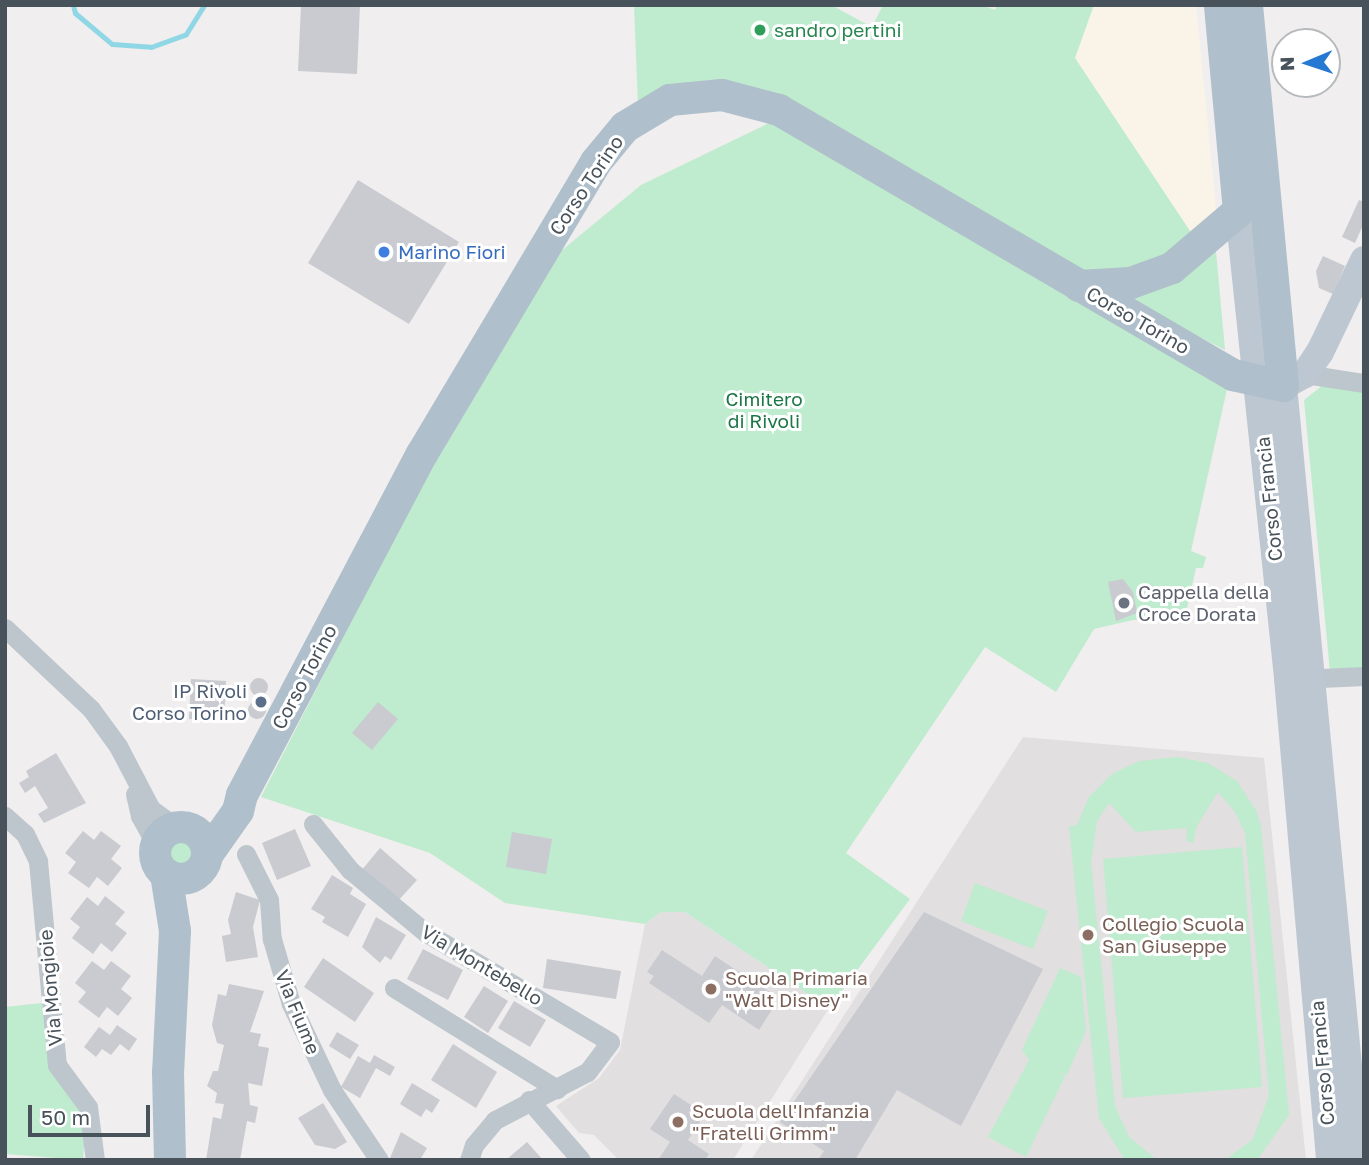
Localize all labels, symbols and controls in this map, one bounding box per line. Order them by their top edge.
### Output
place label: sandro pertini [774,19,902,41]
marker: sandro pertini [752,22,768,38]
north arrow [1271,28,1341,98]
text: N [1275,56,1298,71]
street label: Corso Torino [544,131,628,239]
place label: Marino Fiori [398,241,506,263]
marker: Marino Fiori [376,244,392,260]
street label: Corso Torino [1083,281,1193,359]
park label: Cimitero di Rivoli [725,388,803,432]
street label: Corso Francia [1251,436,1287,562]
place label: Cappella della Croce Dorata [1138,581,1269,625]
marker: Cappella della Croce Dorata [1116,595,1132,611]
street label: Corso Torino [267,621,341,733]
place label: IP Rivoli Corso Torino [132,680,247,724]
marker: IP Rivoli Corso Torino [253,694,269,710]
place label: Collegio Scuola San Giuseppe [1102,913,1244,957]
street label: Via Montebello [417,920,547,1010]
marker: Collegio Scuola San Giuseppe [1080,927,1096,943]
street label: Via Mongioie [34,929,66,1047]
street label: Via Fiume [271,966,325,1058]
place label: Scuola Primaria "Walt Disney" [725,967,868,1011]
marker: Scuola Primaria "Walt Disney" [703,981,719,997]
street label: Corso Francia [1305,1000,1339,1126]
scale bar [32,1092,154,1136]
place label: Scuola dell'Infanzia "Fratelli Grimm" [692,1100,869,1144]
text: 50 m [41,1104,90,1130]
marker: Scuola dell'Infanzia "Fratelli Grimm" [670,1114,686,1130]

